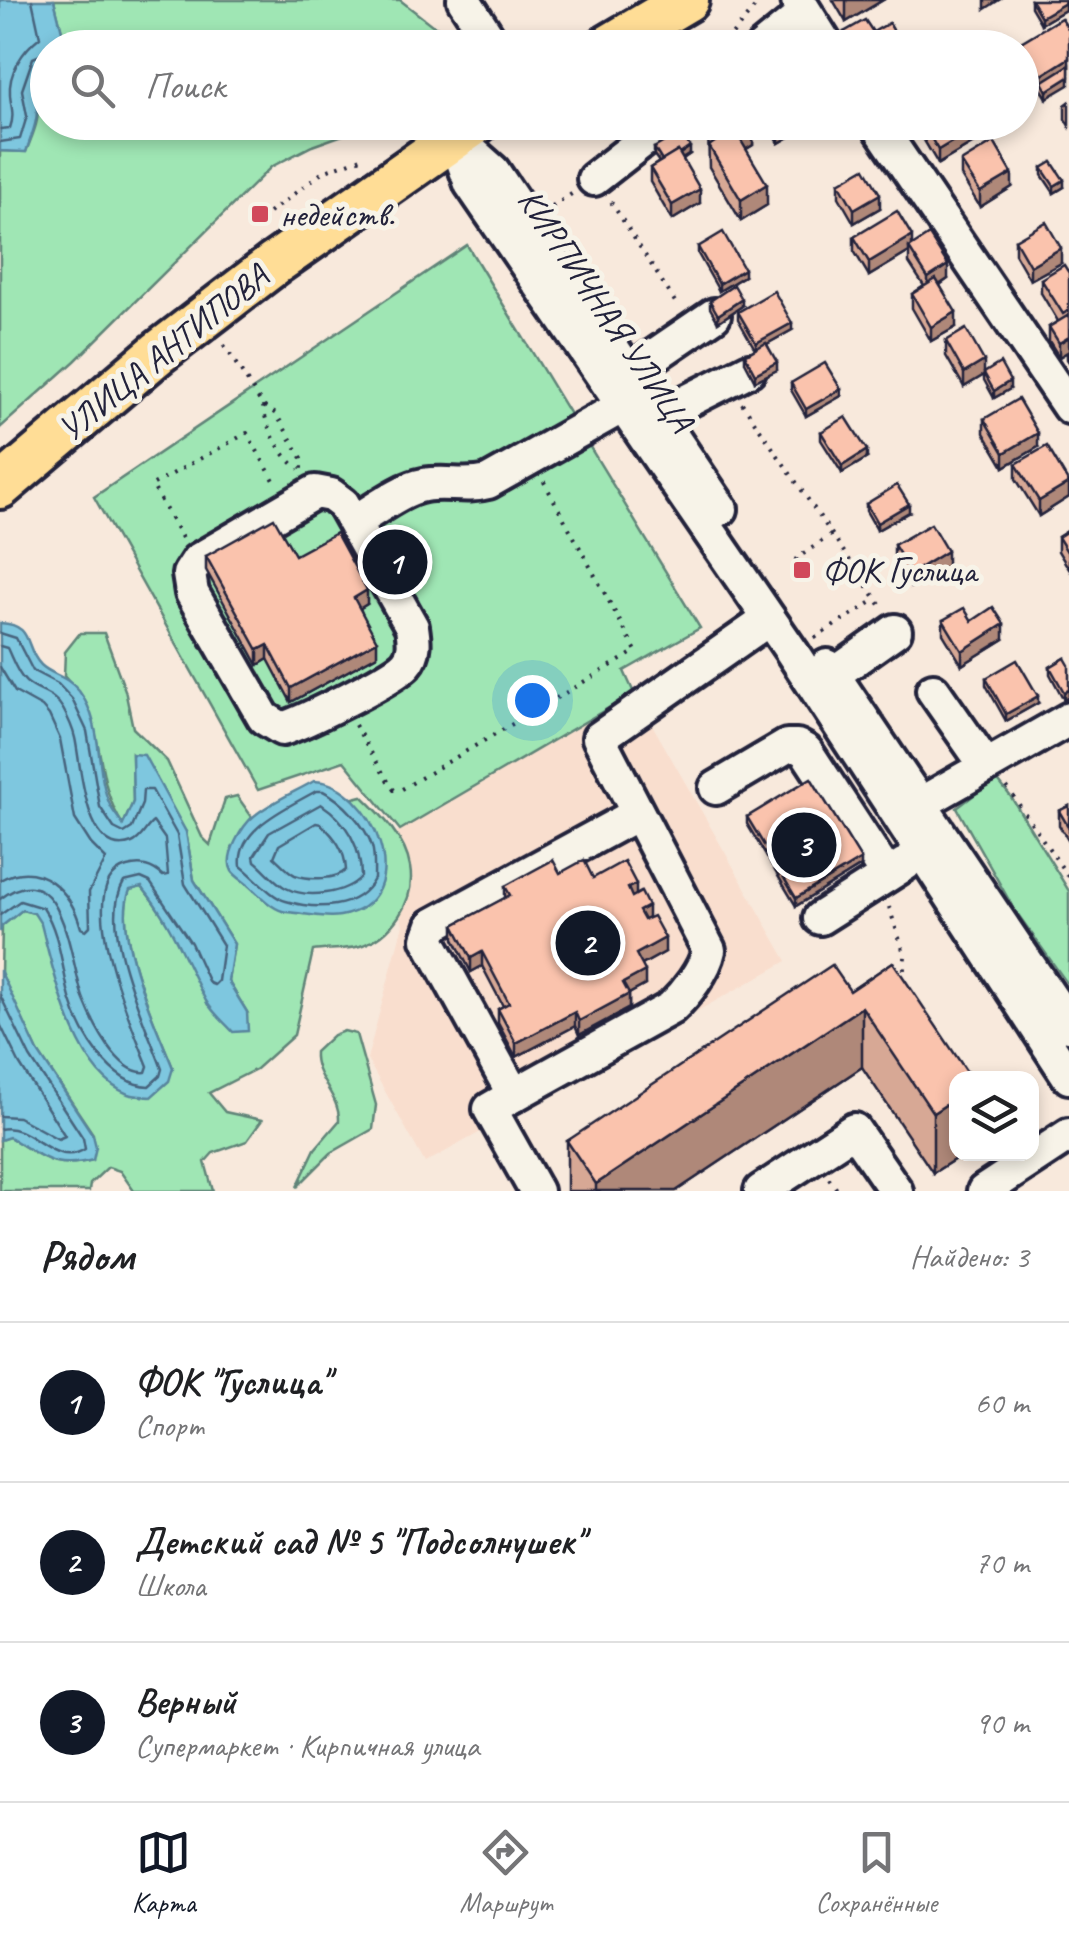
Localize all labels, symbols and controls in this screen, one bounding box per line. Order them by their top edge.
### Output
search box [30,30,1039,140]
icon: search [65,58,120,113]
text: Поиск [145,62,225,109]
street label: КИРПИЧНАЯ УЛИЦА [508,180,705,441]
place label: недейств. [280,192,394,237]
marker: недейств. [249,203,271,225]
street label: УЛИЦА АНТИПОВА [49,253,278,452]
pin: 1 [362,524,428,600]
place label: ФОК Гуслица [822,548,979,593]
marker: ФОК Гуслица [791,559,813,581]
your location [507,675,558,726]
pin: 3 [772,808,836,882]
pin: 2 [556,906,620,980]
map controls [949,1071,1039,1161]
button: layers [949,1071,1039,1161]
text: Рядом [40,1230,134,1283]
text: Найдено: 3 [910,1236,1029,1277]
text: ФОК "Гуслица" [135,1358,329,1405]
text: 1 [65,1382,80,1423]
text: 60 m [975,1382,1029,1423]
text: Спорт [135,1405,204,1446]
text: Детский сад № 5 "Подсолнушек" [135,1518,584,1565]
text: 2 [65,1542,80,1583]
text: 70 m [975,1542,1029,1583]
text: Школа [135,1565,206,1606]
text: Верный [135,1678,236,1725]
text: 3 [65,1702,80,1743]
text: 90 m [975,1702,1029,1743]
text: Супермаркет · Кирпичная улица [135,1725,479,1766]
tab: Карта [132,1825,196,1920]
tab: Маршрут [460,1825,552,1920]
tab: Сохранённые [816,1825,937,1920]

